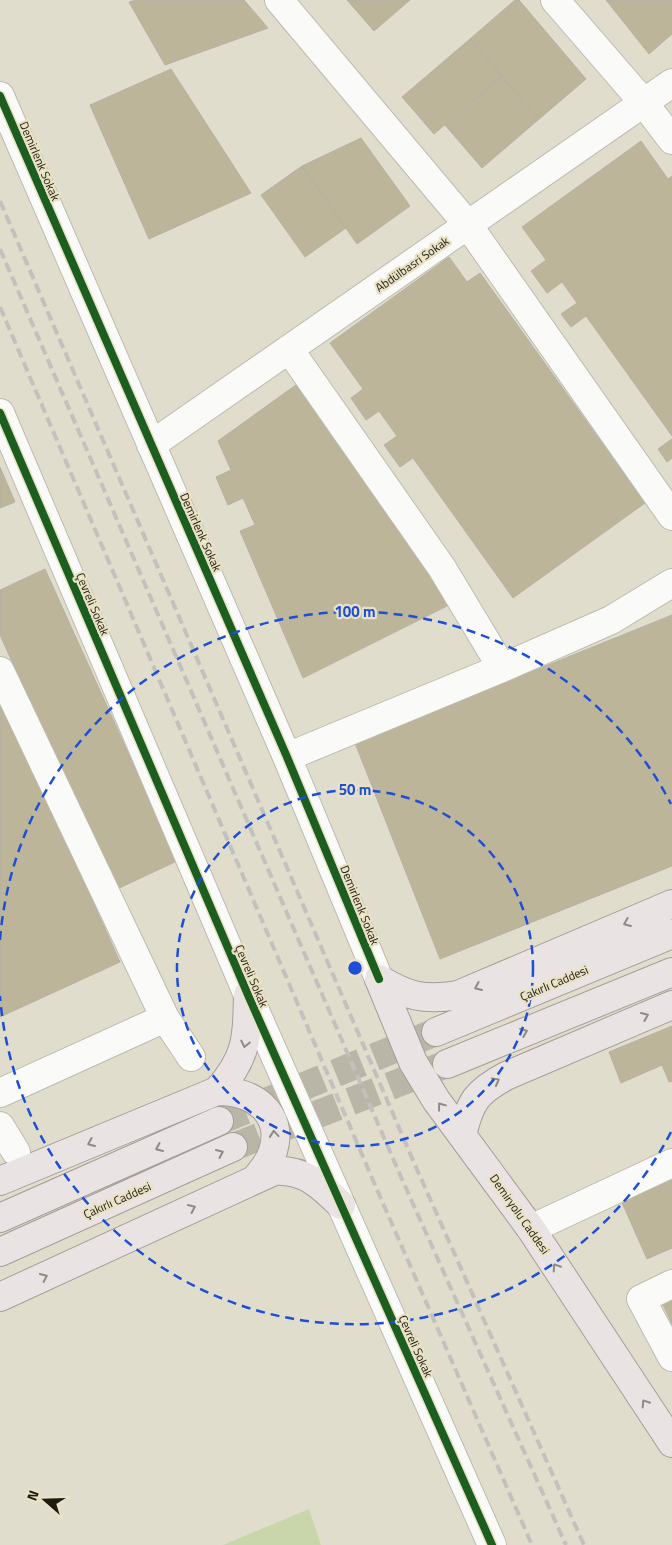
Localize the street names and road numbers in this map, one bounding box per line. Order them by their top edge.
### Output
street label: Demirlenk Sokak [15,118,65,204]
street label: Abdülbasri Sokak [371,231,453,297]
street label: Demirlenk Sokak [175,489,227,575]
street label: Çevreli Sokak [71,570,115,639]
street label: Demirlenk Sokak [335,862,385,948]
street label: Çevreli Sokak [230,942,274,1011]
street label: Çakırlı Caddesi [517,960,591,1006]
street label: Demiryolu Caddesi [485,1170,555,1258]
street label: Çakırlı Caddesi [80,1177,154,1223]
street label: Çevreli Sokak [394,1312,438,1381]

